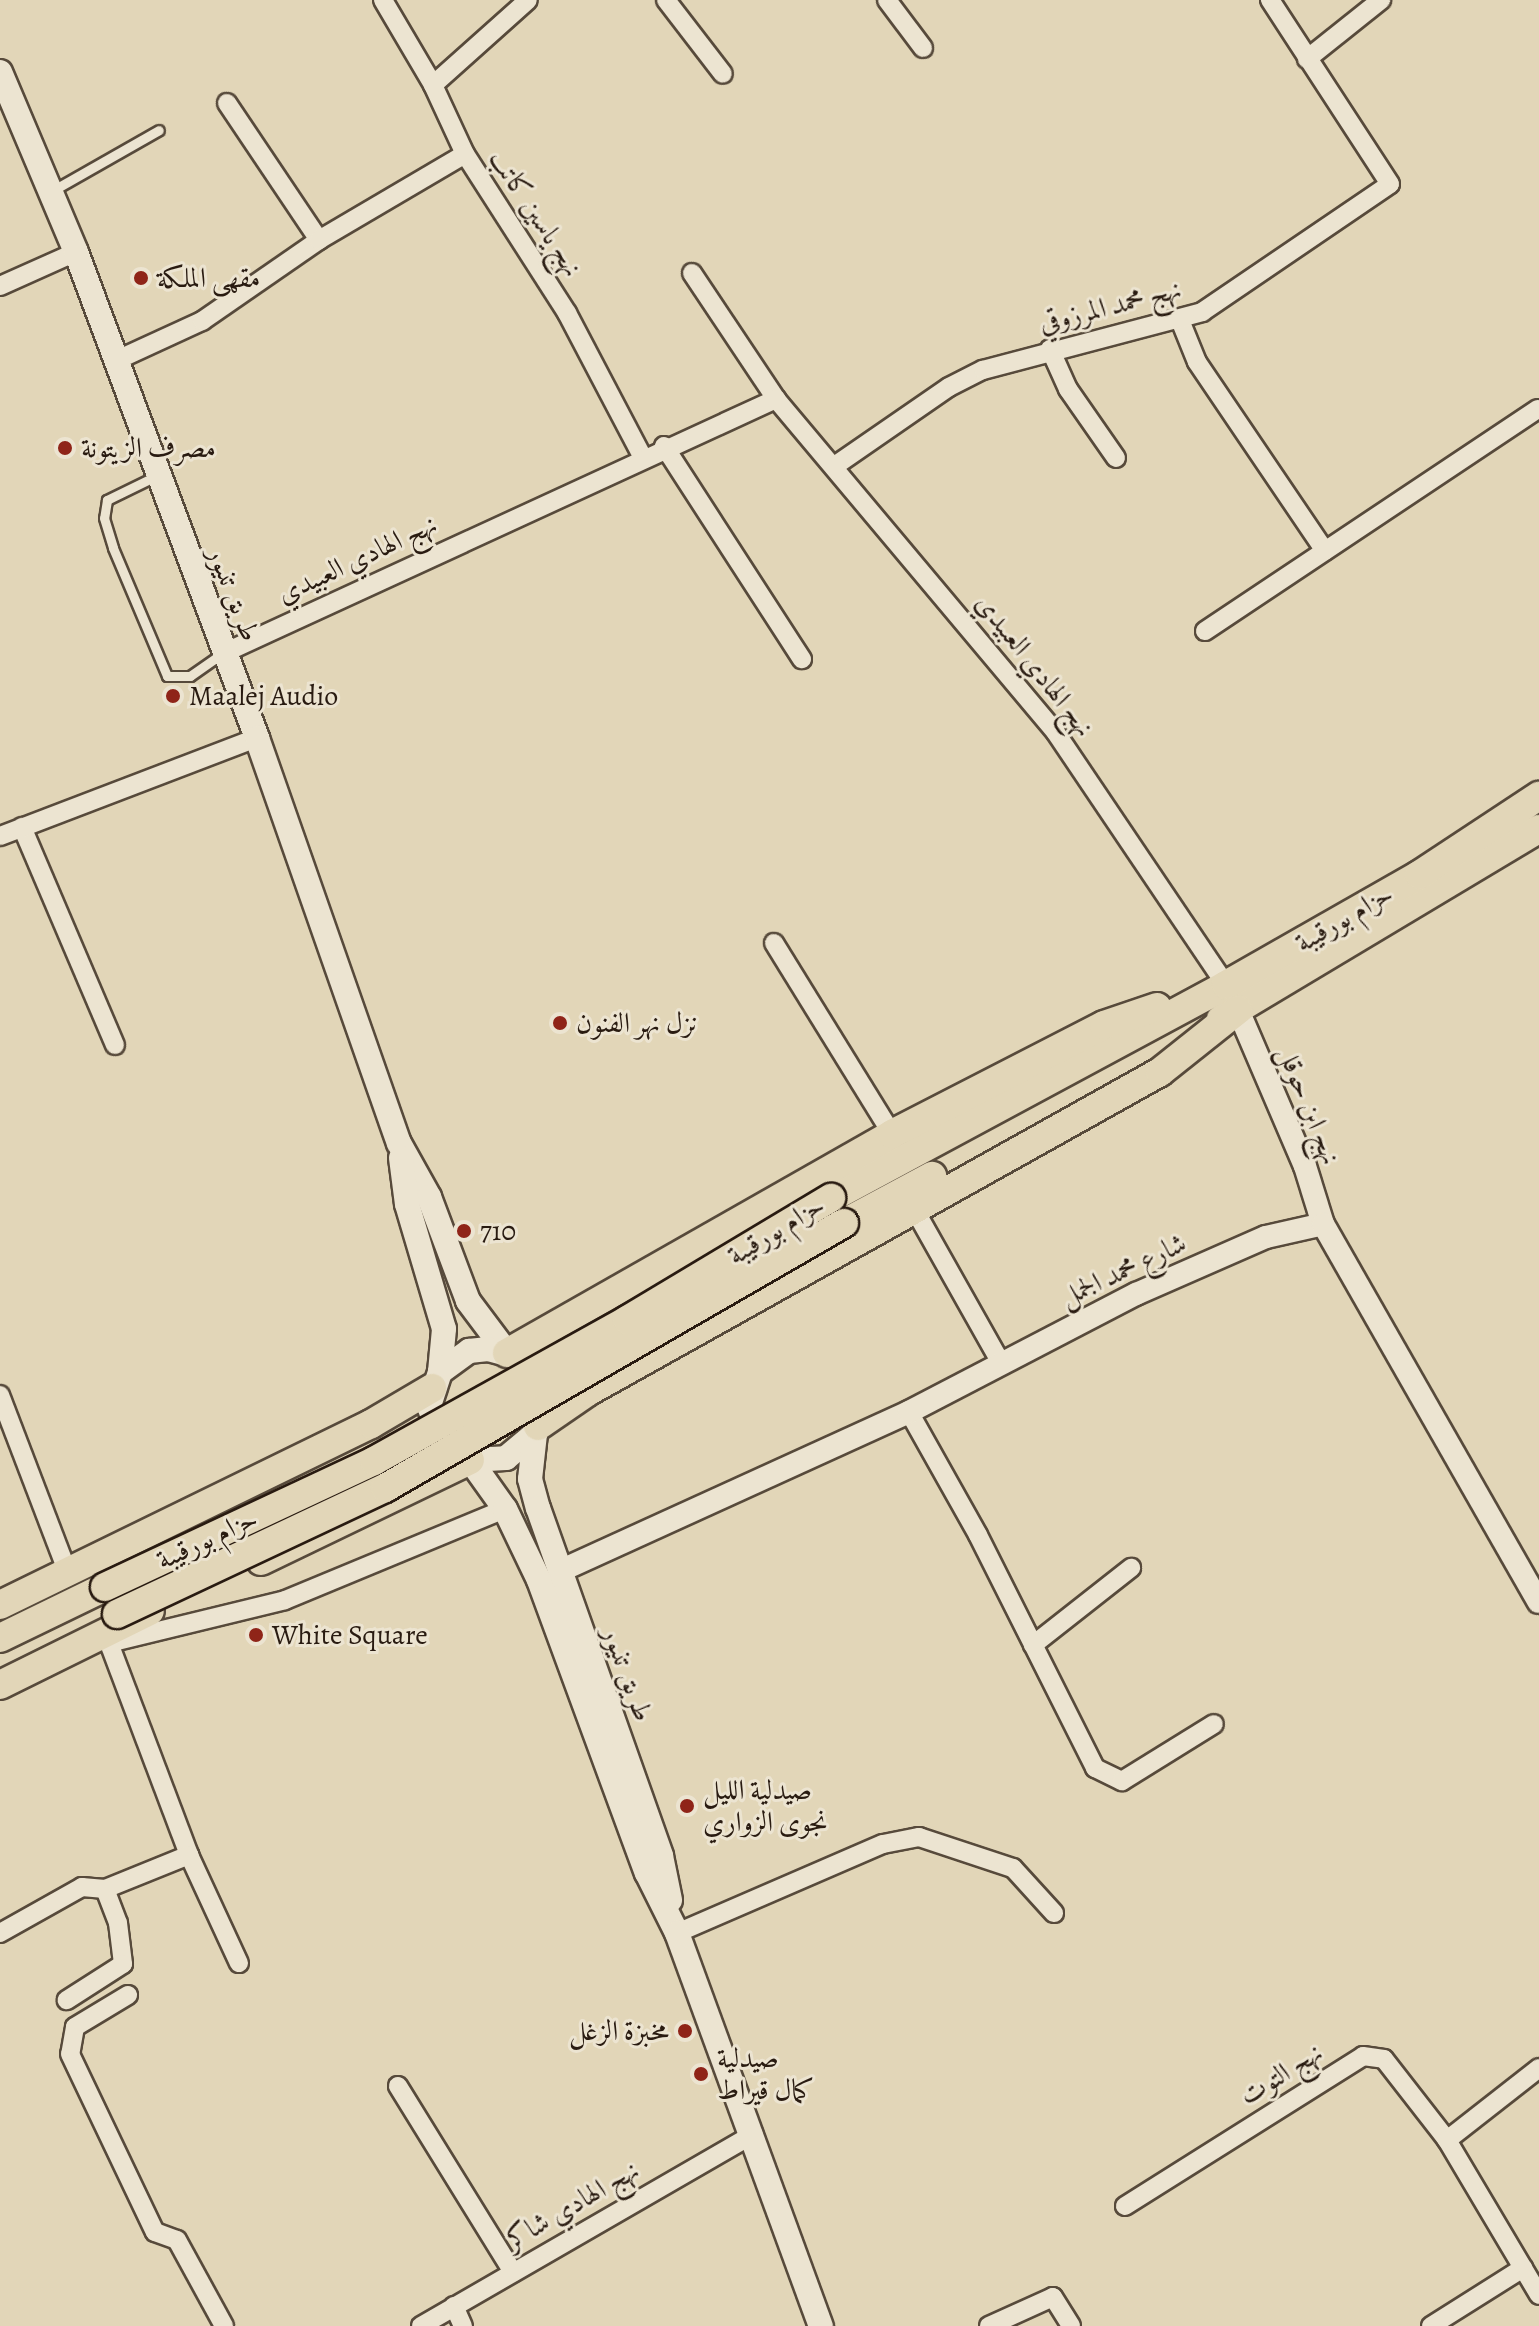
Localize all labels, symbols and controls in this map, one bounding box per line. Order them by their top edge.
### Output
street label: نهج ياسين كاتب [482,143,590,283]
place label: مقهى الملكة [157,261,260,295]
marker: مقهى الملكة [132,269,150,287]
street label: نهج محمد المرزوقي [1035,272,1185,340]
place label: مصرف الزيتونة [81,431,216,465]
marker: مصرف الزيتونة [56,439,74,457]
street label: نهج الهادي العبيدي [272,507,442,611]
street label: طريق تنيور [201,542,267,646]
street label: نهج الهادي العبيدي [969,587,1101,743]
place label: Maalej Audio [189,679,338,713]
marker: Maalej Audio [164,687,182,705]
street label: حزام بورقيبة [1289,877,1399,959]
place label: نزل نهر الفنون [576,1006,698,1040]
marker: نزل نهر الفنون [551,1014,569,1032]
street label: نهج ابن حوقل [1270,1041,1348,1169]
street label: حزام بورقيبة [721,1188,831,1272]
place label: 710 [480,1214,516,1248]
marker: 710 [455,1222,473,1240]
street label: شارع محمد الجمل [1054,1226,1192,1314]
street label: حزام بورقيبة [151,1501,263,1577]
place label: White Square [272,1618,428,1652]
street label: طريق تنيور [595,1622,661,1726]
marker: White Square [247,1626,265,1644]
place label: صيدلية الليل نجوى الزواري [703,1773,828,1839]
marker: صيدلية الليل نجوى الزواري [678,1797,696,1815]
place label: مخبزة الزغل [569,2014,669,2048]
marker: مخبزة الزغل [676,2022,694,2040]
street label: نهج التوت [1233,2035,1329,2113]
place label: صيدلية كمال قيراط [717,2041,814,2107]
marker: صيدلية كمال قيراط [692,2065,710,2083]
street label: نهج الهادي شاكر [499,2153,645,2257]

